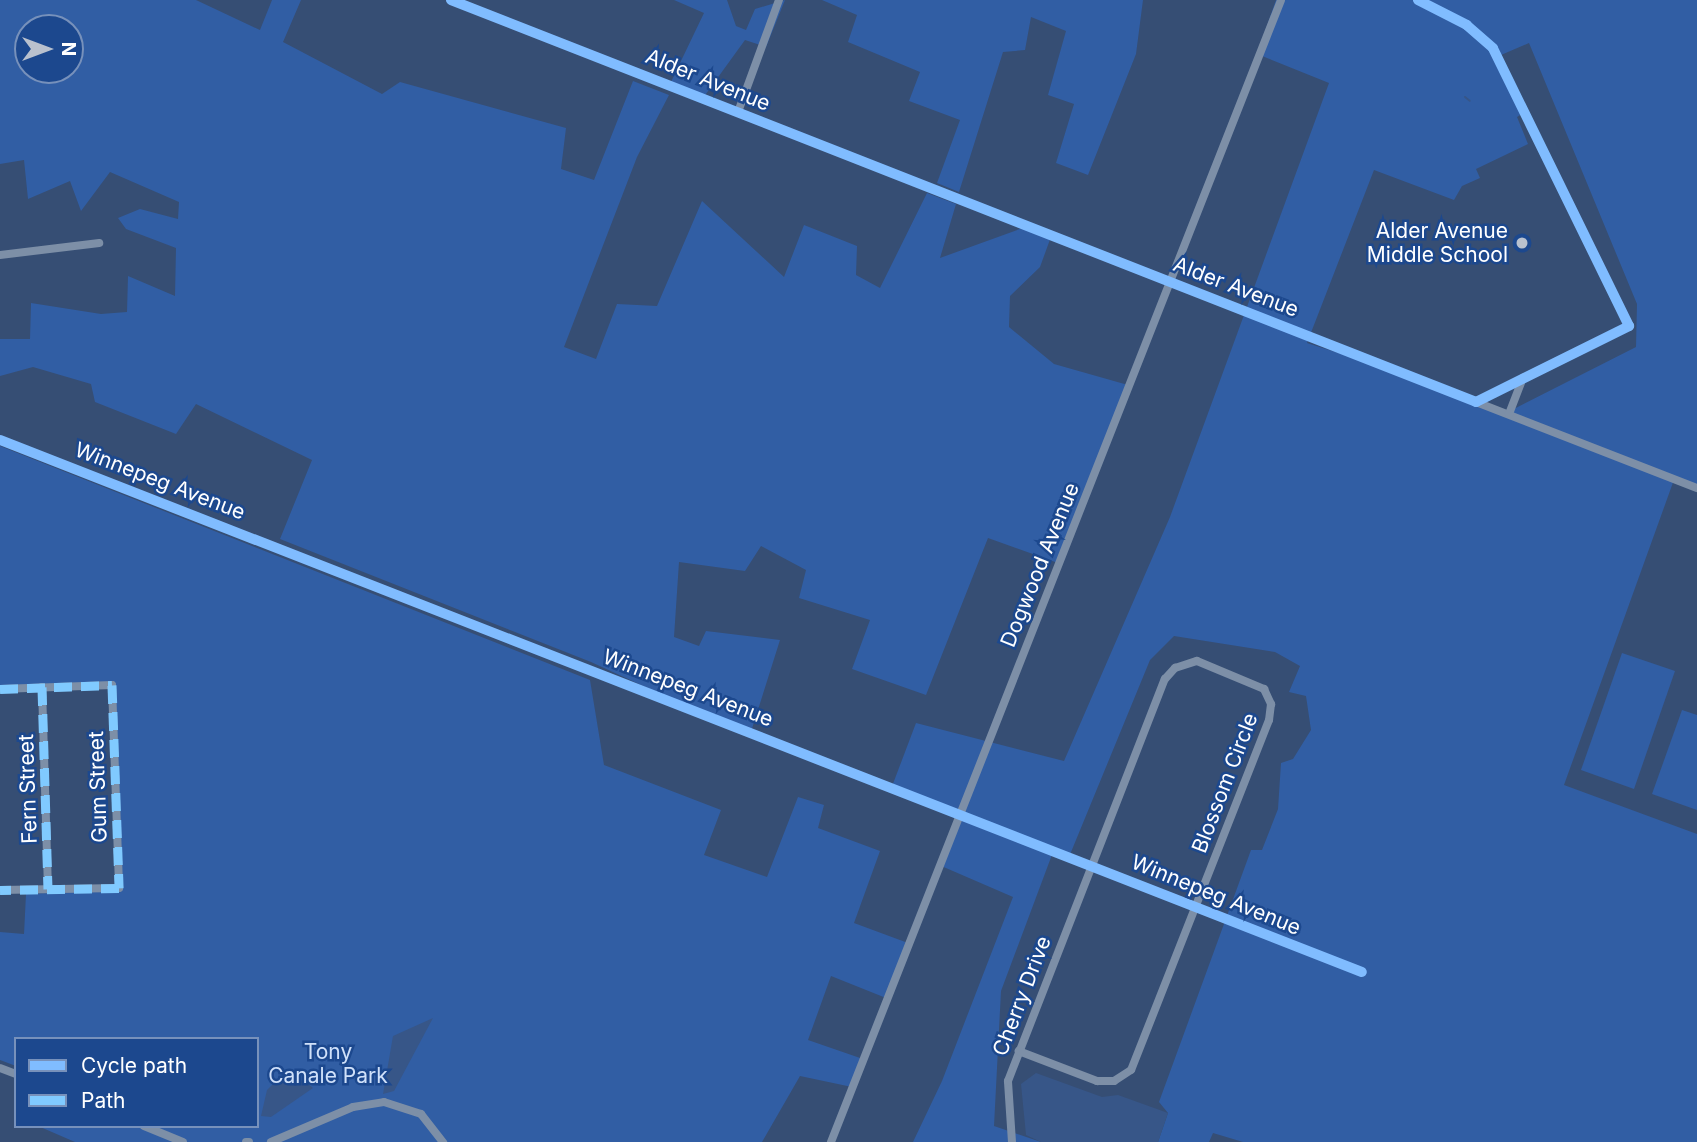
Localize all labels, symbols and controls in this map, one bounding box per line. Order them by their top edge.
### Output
north arrow [14,14,84,84]
text: N [57,42,80,56]
street label: Alder Avenue [642,44,774,116]
place label: Alder Avenue Middle School [1367,218,1508,268]
marker: Alder Avenue Middle School [1514,235,1530,251]
street label: Alder Avenue [1170,252,1302,322]
street label: Winnepeg Avenue [71,437,249,525]
street label: Dogwood Avenue [996,479,1084,651]
street label: Winnepeg Avenue [599,644,777,732]
street label: Blossom Circle [1187,709,1263,857]
street label: Gum Street [83,731,113,843]
street label: Fern Street [13,734,43,844]
street label: Winnepeg Avenue [1128,850,1304,940]
street label: Cherry Drive [988,933,1056,1059]
legend [14,1037,259,1128]
park label: Tony Canale Park [268,1039,388,1089]
text: Cycle path [81,1053,187,1078]
text: Path [81,1088,126,1113]

